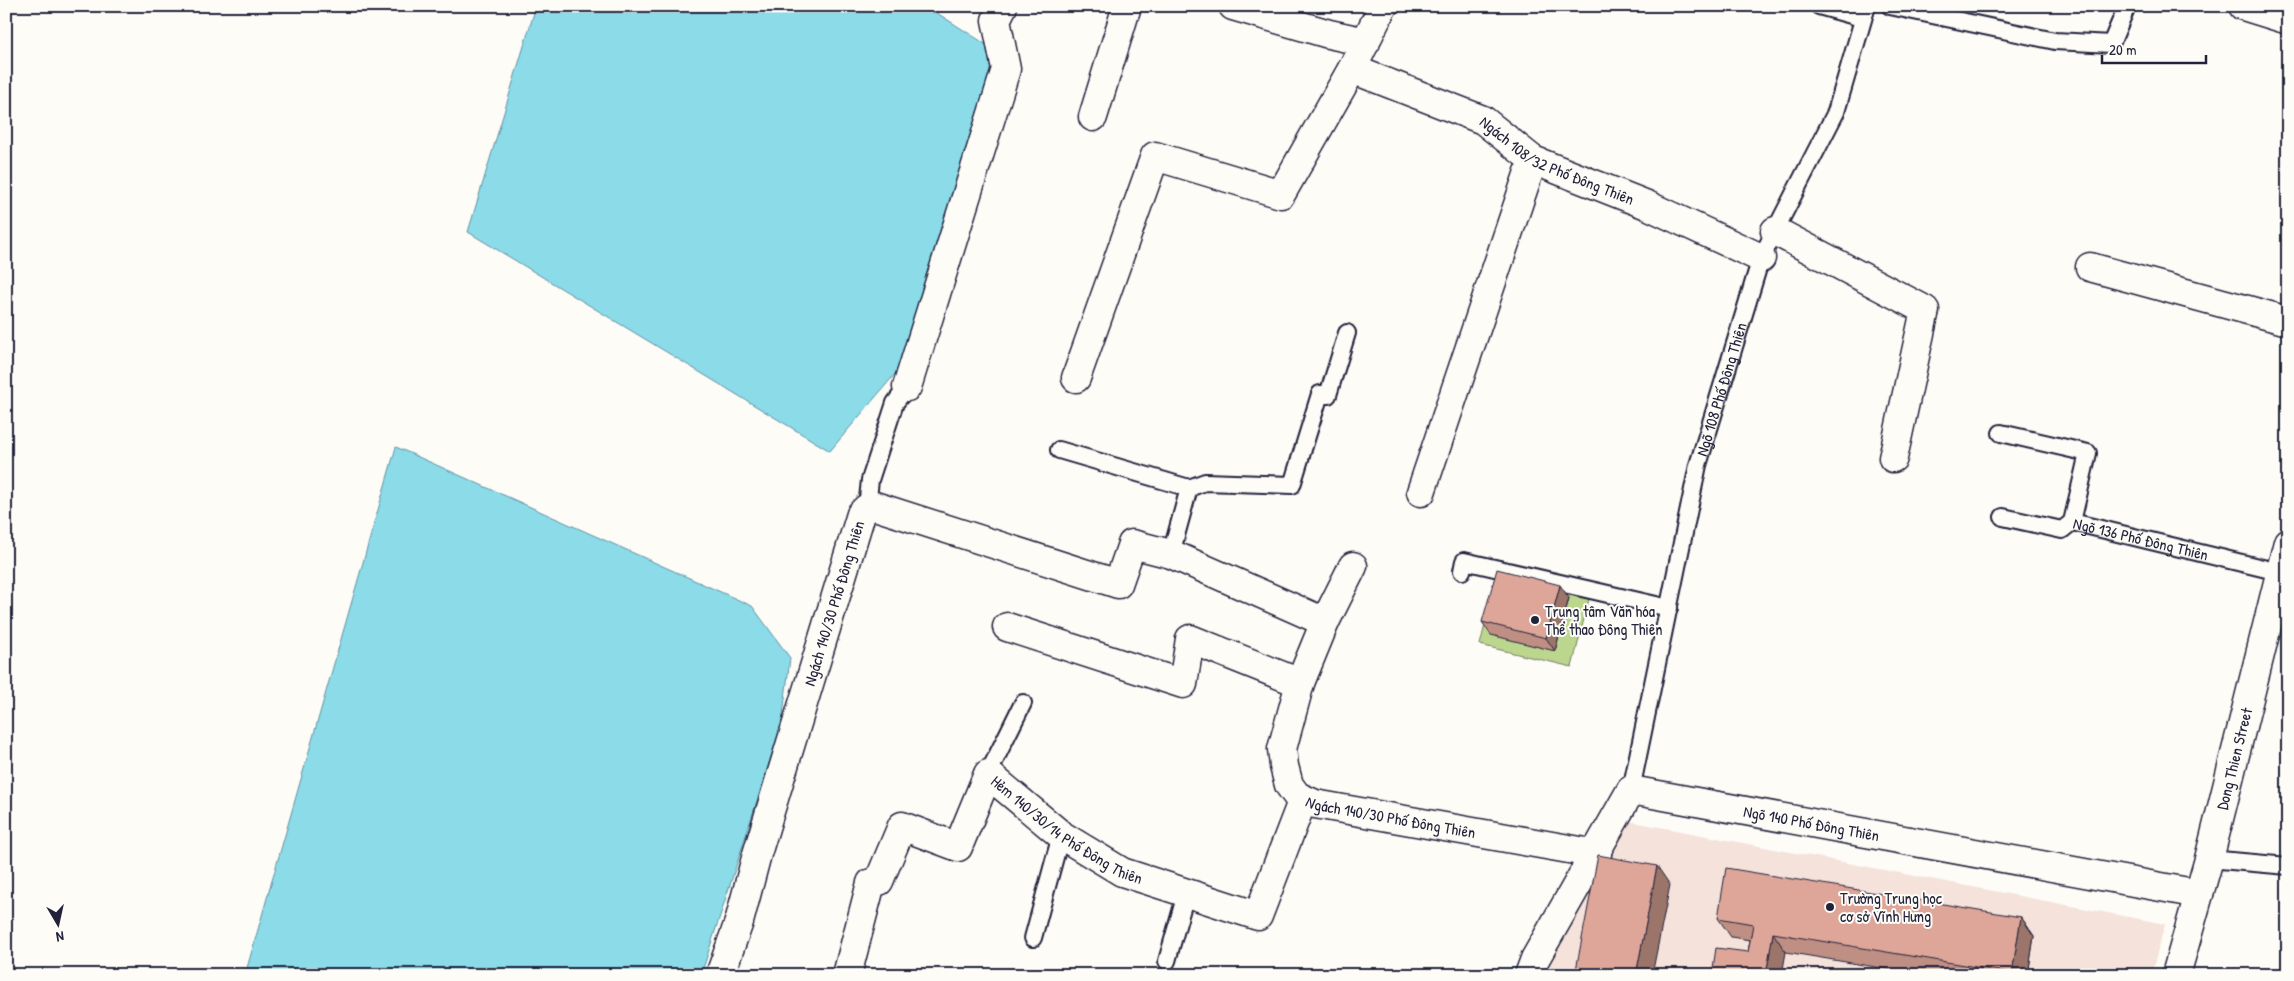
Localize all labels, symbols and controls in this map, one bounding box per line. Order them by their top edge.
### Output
scale bar [2102,32,2205,64]
text: 20 m [2109,39,2136,60]
street label: Ngách 108/32 Phố Đông Thiên [1475,111,1637,210]
street label: Ngõ 108 Phố Đông Thiên [1690,320,1752,459]
street label: Ngõ 136 Phố Đông Thiên [2071,512,2211,566]
street label: Ngách 140/30 Phố Đông Thiên [798,518,869,688]
place label: Trung tâm Văn hóa Thể thao Đông Thiên [1545,600,1663,640]
marker: Trung tâm Văn hóa Thể thao Đông Thiên [1529,614,1541,626]
street label: Dong Thien Street [2211,705,2257,812]
street label: Hẻm 140/30/14 Phố Đông Thiên [986,770,1145,889]
street label: Ngách 140/30 Phố Đông Thiên [1302,790,1477,843]
street label: Ngõ 140 Phố Đông Thiên [1742,800,1881,846]
place label: Trường Trung học cơ sở Vĩnh Hưng [1840,887,1943,927]
north arrow [32,898,82,948]
marker: Trường Trung học cơ sở Vĩnh Hưng [1824,901,1836,913]
text: N [54,927,65,947]

